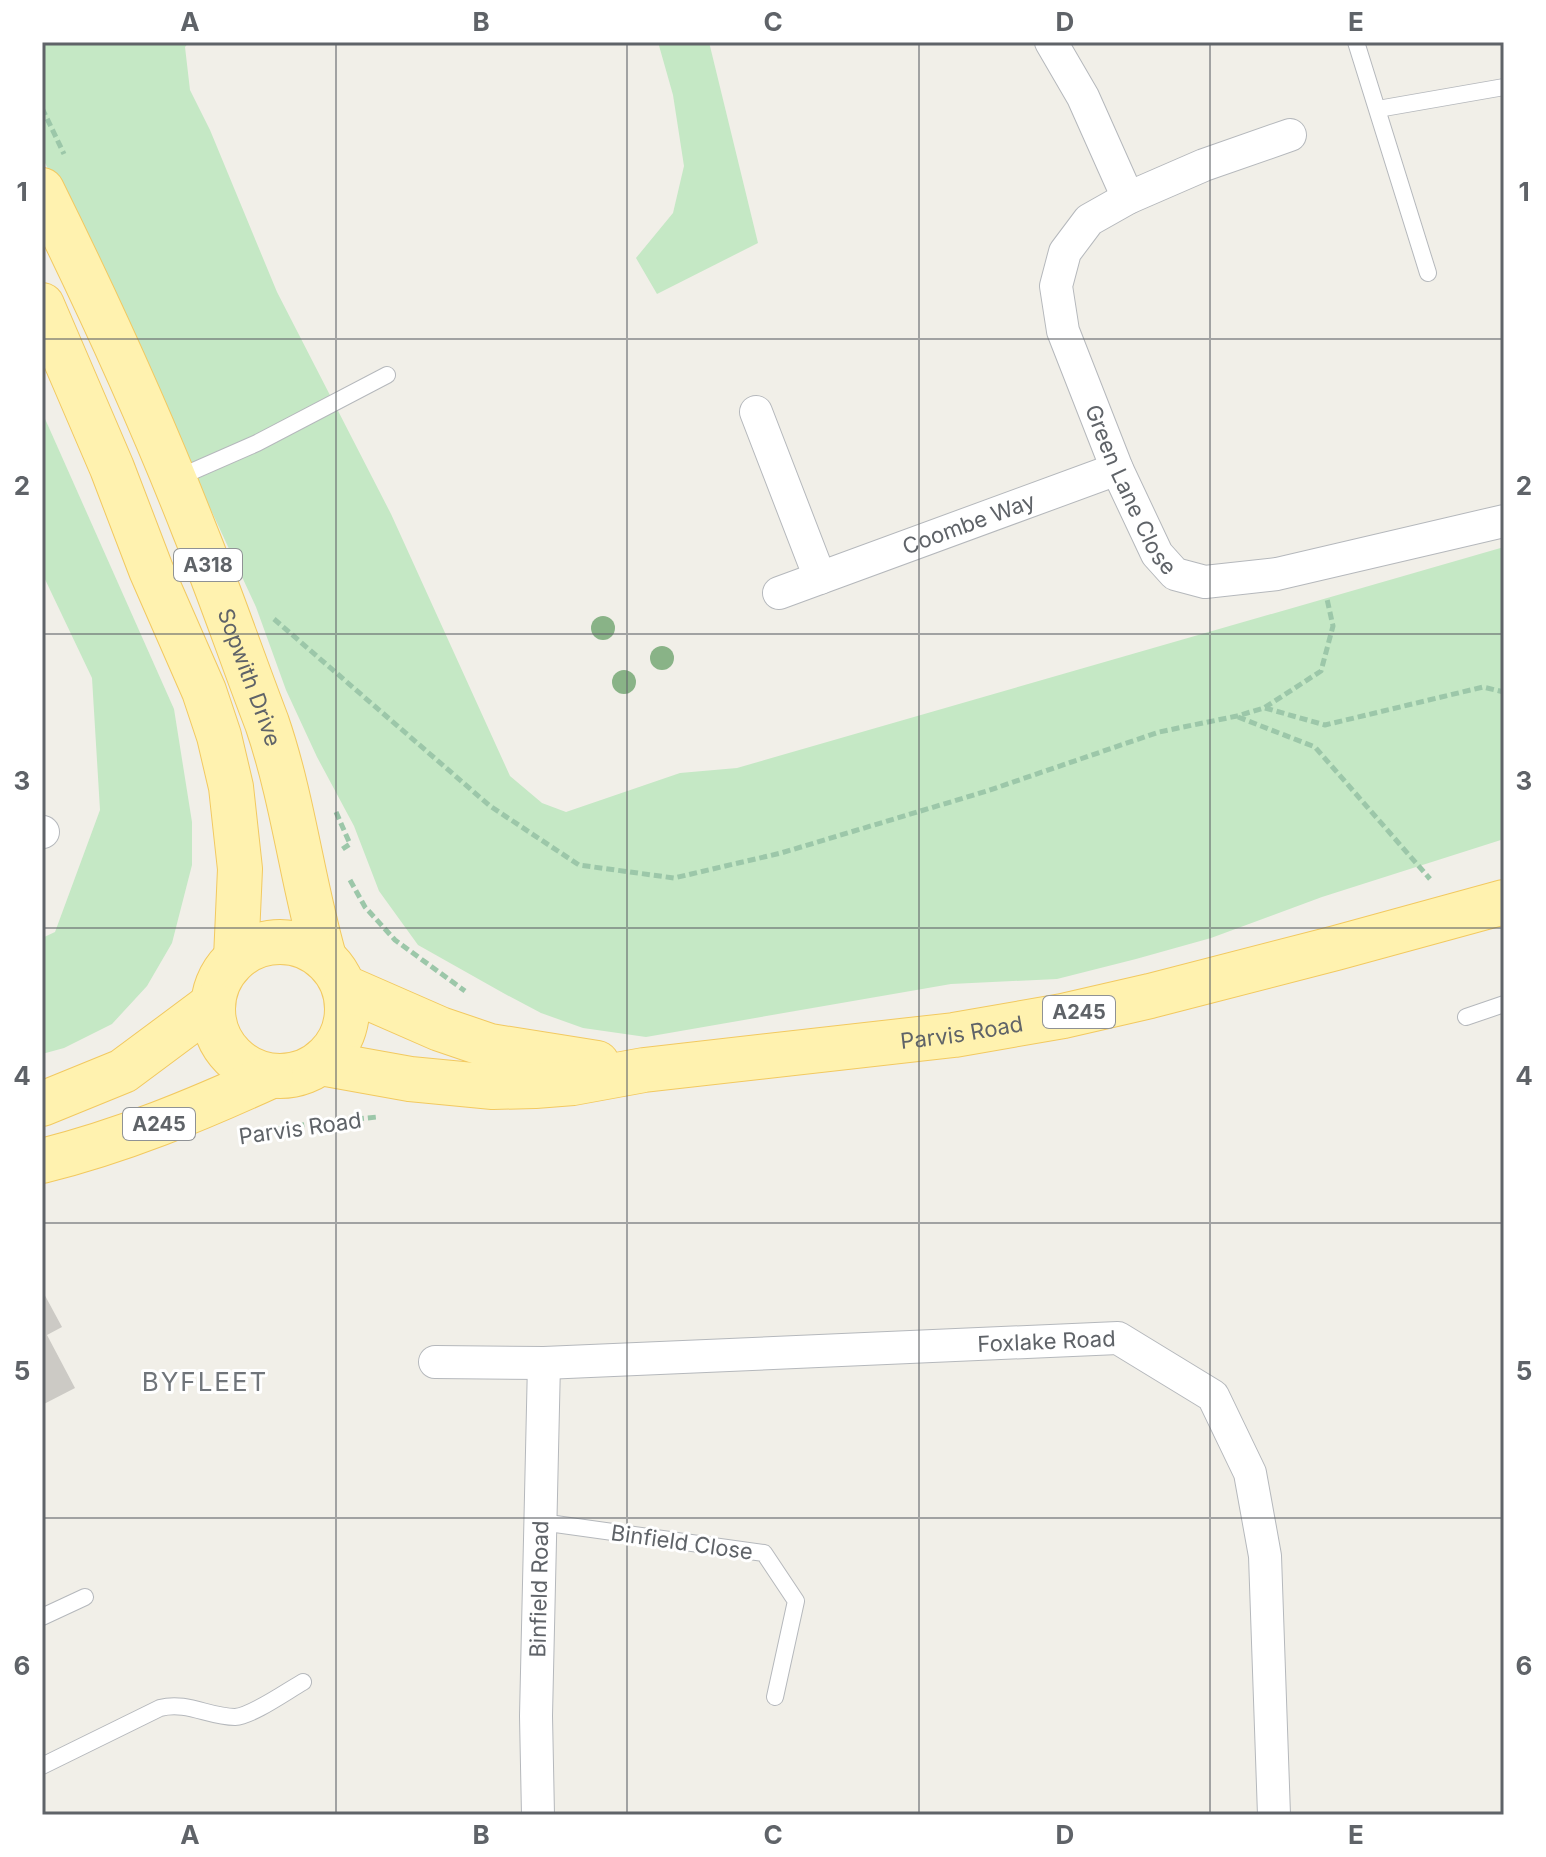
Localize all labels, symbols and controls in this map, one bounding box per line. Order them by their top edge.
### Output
text: A [180,6,200,37]
text: B [472,6,490,37]
text: C [763,6,783,37]
text: D [1056,6,1074,37]
text: E [1348,6,1364,37]
text: 1 [16,176,28,207]
text: 1 [1518,176,1530,207]
street label: Green Lane Close [1080,401,1182,580]
text: 2 [14,470,30,501]
text: 2 [1516,470,1532,501]
street label: Coombe Way [899,487,1038,560]
road number: A318 [174,549,242,581]
street label: Sopwith Drive [213,605,287,749]
text: 3 [14,765,30,796]
text: 3 [1516,765,1532,796]
road number: A245 [1043,996,1115,1028]
street label: Parvis Road [899,1010,1025,1054]
text: 4 [13,1060,31,1091]
text: 4 [1515,1060,1533,1091]
street label: Parvis Road [237,1107,363,1149]
road number: A245 [123,1108,195,1140]
street label: Foxlake Road [977,1325,1116,1357]
text: 5 [14,1355,30,1386]
text: 5 [1516,1355,1532,1386]
district label: BYFLEET [142,1366,268,1397]
street label: Binfield Close [609,1519,755,1565]
street label: Binfield Road [524,1520,553,1658]
text: 6 [14,1650,30,1681]
text: 6 [1516,1650,1532,1681]
text: A [180,1819,200,1850]
text: B [472,1819,490,1850]
text: C [763,1819,783,1850]
text: D [1056,1819,1074,1850]
text: E [1348,1819,1364,1850]

